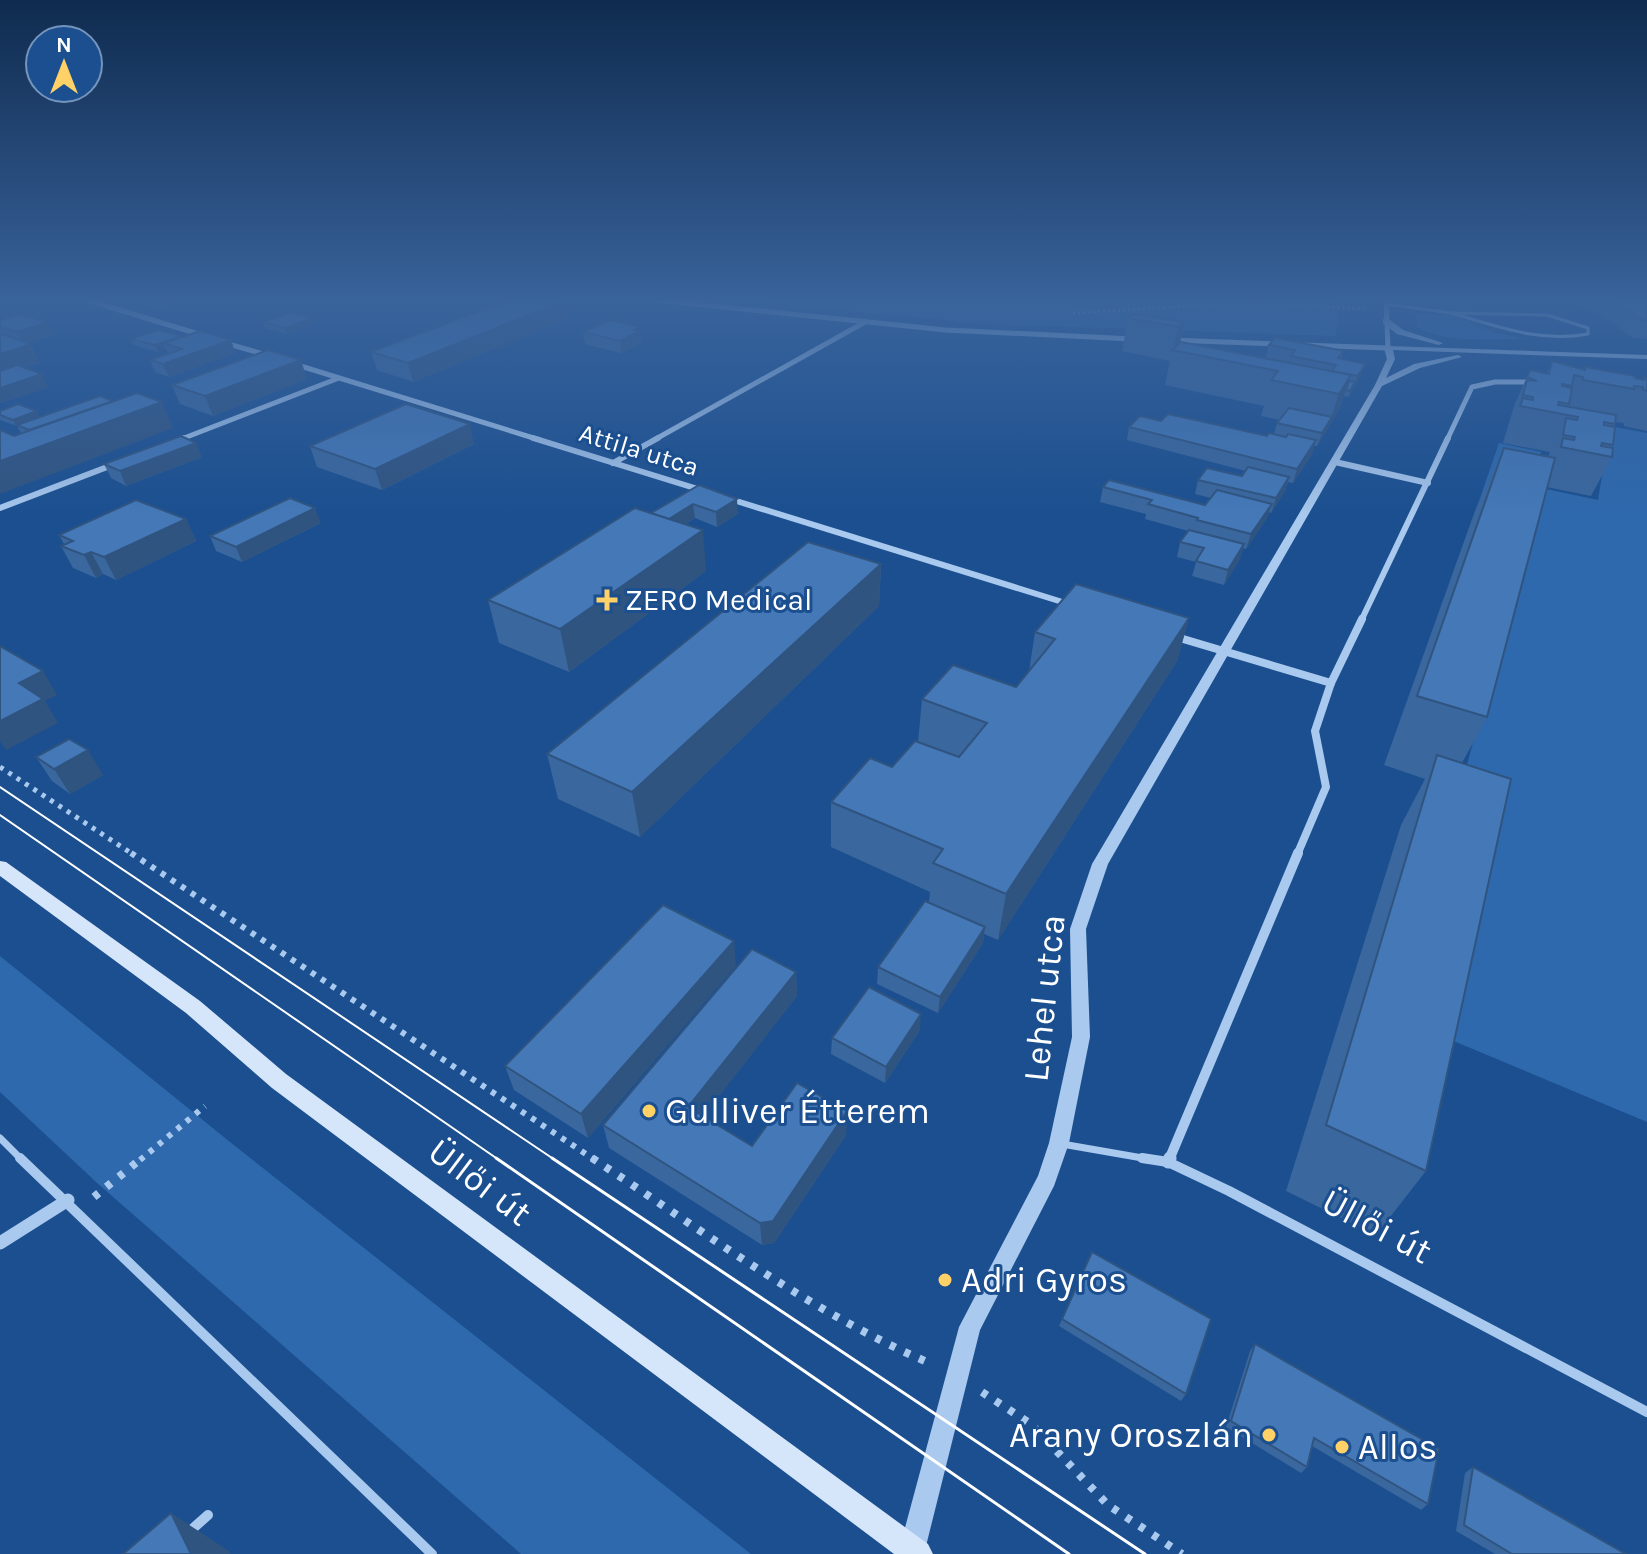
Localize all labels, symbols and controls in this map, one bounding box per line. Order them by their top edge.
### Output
north arrow [24,24,104,104]
text: N [56,32,72,58]
street label: Attila utca [576,417,702,483]
place label: ZERO Medical [625,582,812,618]
marker: ZERO Medical [596,589,618,611]
street label: Lehel utca [1014,912,1074,1084]
place label: Gulliver Étterem [665,1089,930,1132]
marker: Gulliver Étterem [640,1102,658,1120]
street label: Üllői út [420,1130,540,1234]
street label: Üllői út [1315,1180,1439,1272]
place label: Adri Gyros [961,1259,1127,1301]
marker: Adri Gyros [936,1271,954,1289]
place label: Arany Oroszlán [1009,1414,1253,1456]
marker: Arany Oroszlán [1260,1426,1278,1444]
place label: Allos [1358,1426,1437,1468]
marker: Allos [1333,1438,1351,1456]

